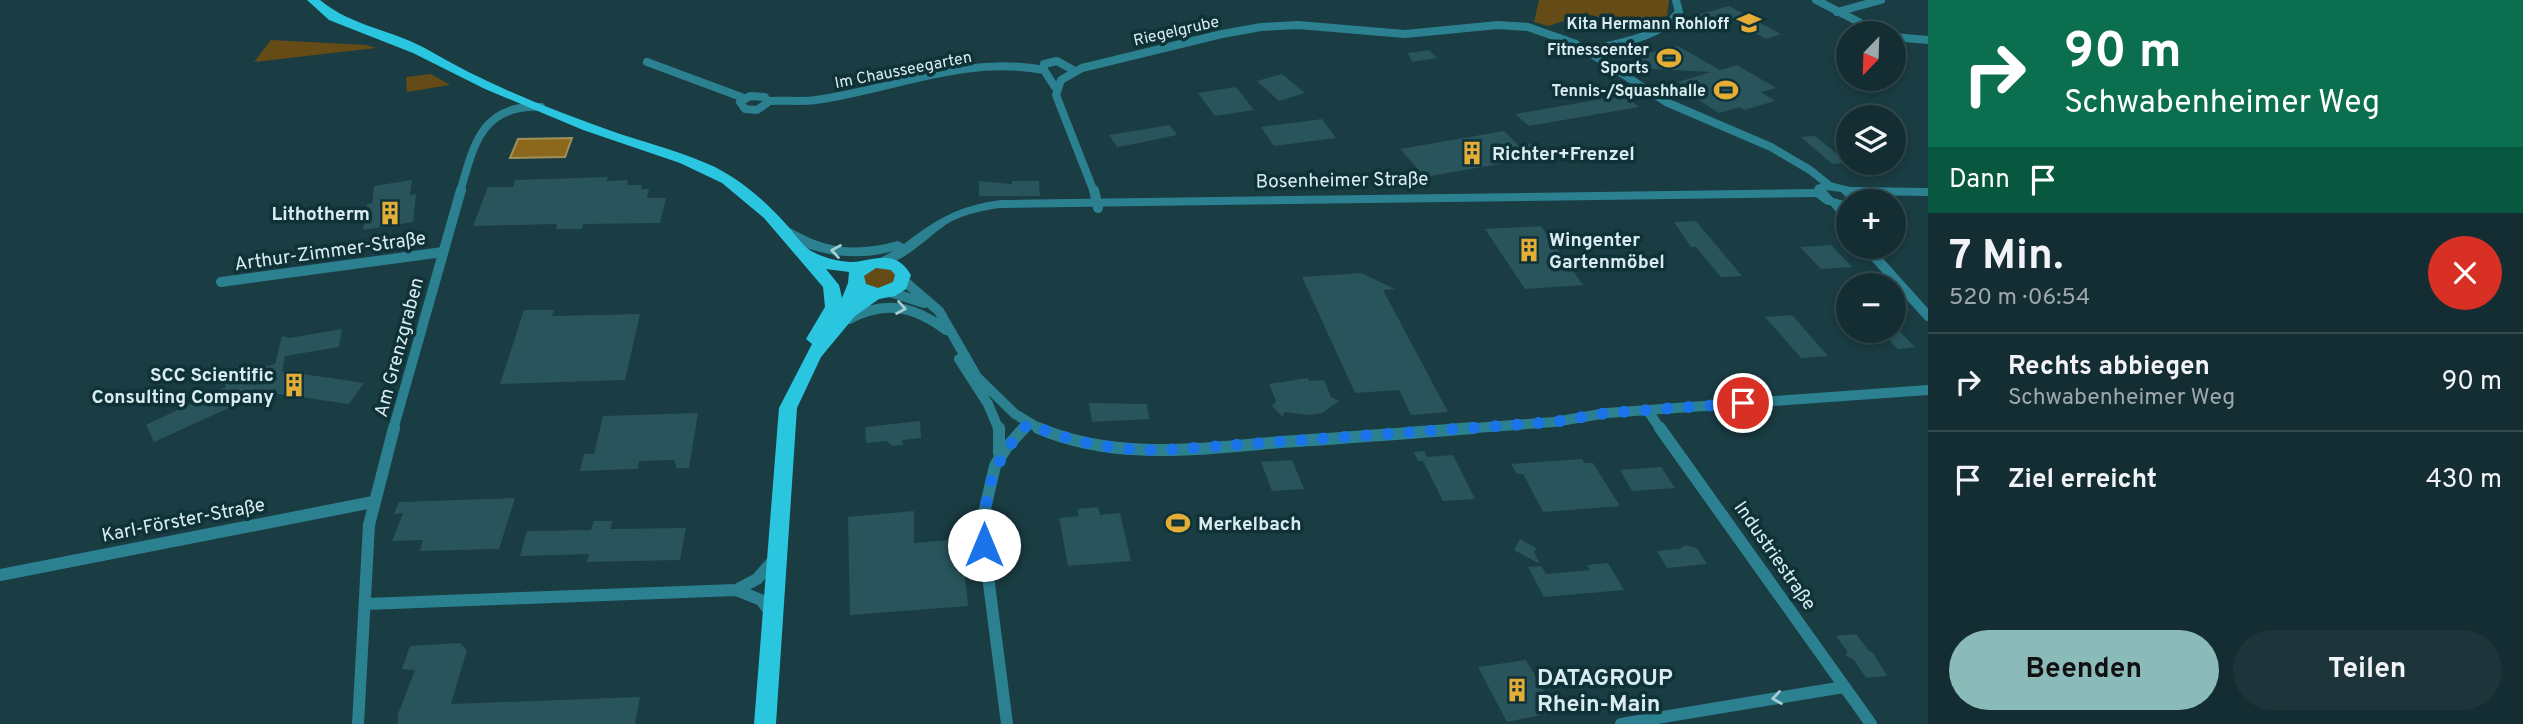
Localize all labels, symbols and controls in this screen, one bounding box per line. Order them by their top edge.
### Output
school or university icon: Kita Hermann Rohloff [1735,9,1763,37]
street label: Riegelgrube [1132,12,1221,52]
place label: Kita Hermann Rohloff [1566,15,1729,35]
north arrow [1836,21,1906,91]
map controls [1836,21,1906,343]
text: 90 m [2064,23,2182,85]
icon: right [1949,28,2040,119]
place label: Fitnesscenter Sports [1547,41,1649,79]
sports icon: Fitnesscenter Sports [1655,44,1683,72]
street label: Im Chausseegarten [833,48,974,94]
sports icon: Tennis-/Squashhalle [1712,76,1740,104]
place label: Tennis-/Squashhalle [1551,82,1706,102]
text: Schwabenheimer Weg [2064,84,2380,124]
button: layers [1836,105,1906,175]
building icon: Richter+Frenzel [1458,139,1486,167]
place label: Richter+Frenzel [1492,143,1635,167]
icon: arrive [2024,161,2062,199]
text: Dann [1949,164,2010,197]
street label: Bosenheimer Straße [1255,167,1429,195]
button: + [1836,189,1906,259]
building icon: Lithotherm [376,199,404,227]
place label: Lithotherm [271,203,370,227]
street label: Arthur-Zimmer-Straße [233,227,428,277]
place label: Wingenter Gartenmöbel [1549,229,1665,275]
text: 7 Min. [1949,231,2063,284]
building icon: Wingenter Gartenmöbel [1515,236,1543,264]
button: close [2428,236,2502,310]
one-way arrow [831,244,842,259]
button: − [1836,273,1906,343]
street label: Am Grenzgraben [370,275,430,420]
text: 520 m · 06:54 [1949,284,2090,313]
one-way arrow [895,300,907,315]
text: Rechts abbiegen [2008,351,2210,384]
icon: right [1949,363,1987,401]
place label: SCC Scientific Consulting Company [92,364,274,410]
text: 90 m [2442,366,2502,399]
building icon: SCC Scientific Consulting Company [280,371,308,399]
pin [1713,373,1773,433]
icon: arrive [1724,384,1762,422]
text: Schwabenheimer Weg [2008,384,2235,413]
icon: arrive [1949,461,1987,499]
text: Ziel erreicht [2008,464,2157,497]
text: 430 m [2426,464,2502,497]
street label: Karl-Förster-Straße [100,493,267,549]
street label: Industriestraße [1728,497,1821,615]
position arrow [947,508,1021,582]
sports icon: Merkelbach [1164,509,1192,537]
place label: Merkelbach [1198,513,1301,537]
button: Beenden [1949,630,2219,710]
button: Teilen [2233,630,2502,710]
place label: DATAGROUP Rhein-Main [1537,665,1673,720]
building icon: DATAGROUP Rhein-Main [1503,676,1531,704]
one-way arrow [1771,690,1783,705]

